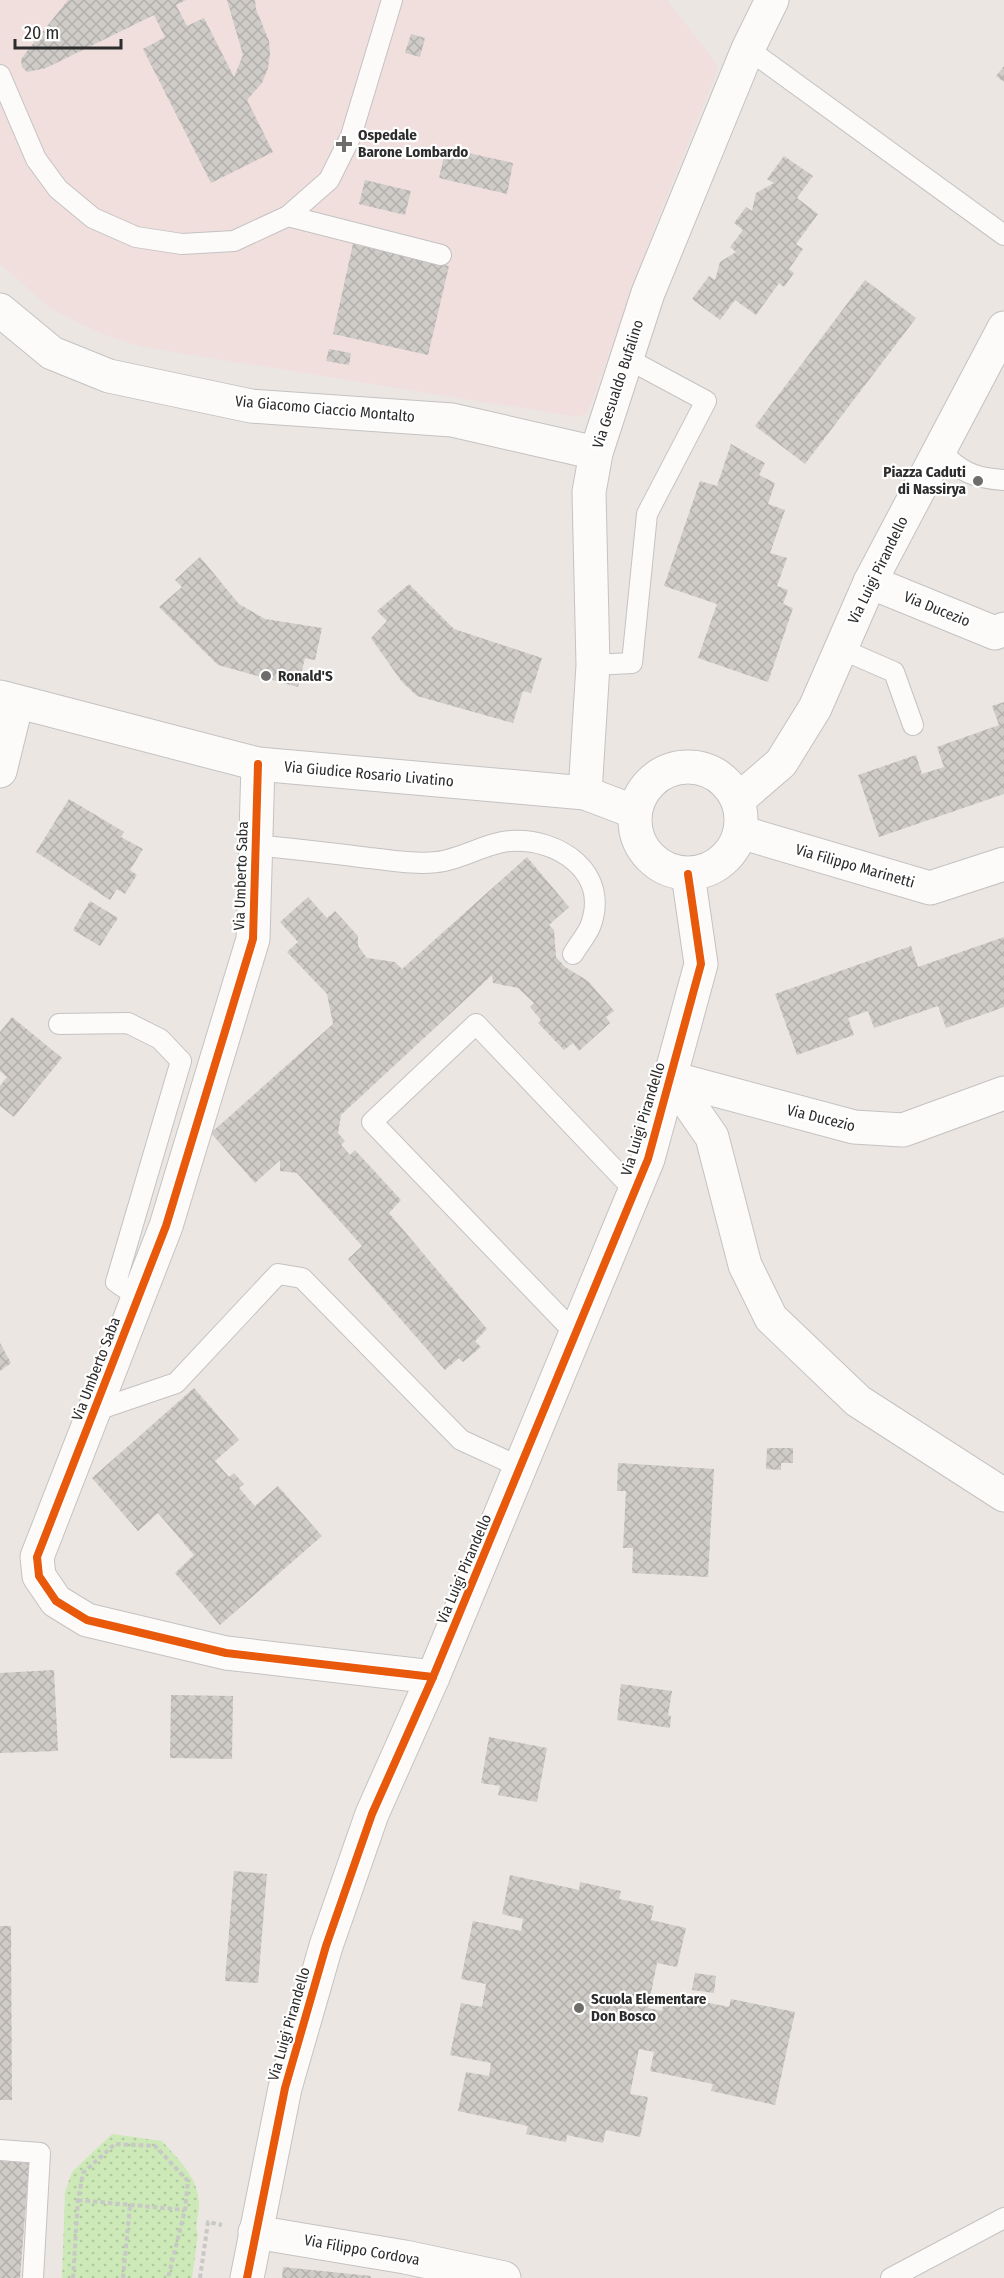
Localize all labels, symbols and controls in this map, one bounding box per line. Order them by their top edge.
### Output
scale bar [15,12,122,50]
text: 20 m [24,22,59,44]
place label: Ospedale Barone Lombardo [358,126,468,161]
marker: Ospedale Barone Lombardo [335,135,353,153]
street label: Via Gesualdo Bufalino [589,317,647,451]
street label: Via Giacomo Ciaccio Montalto [234,392,416,426]
place label: Piazza Caduti di Nassirya [883,463,967,498]
marker: Piazza Caduti di Nassirya [971,474,985,488]
street label: Via Luigi Pirandello [844,513,912,627]
street label: Via Ducezio [901,588,973,630]
place label: Ronald'S [278,667,333,685]
marker: Ronald'S [259,669,273,683]
street label: Via Giudice Rosario Livatino [284,758,455,790]
street label: Via Umberto Saba [230,821,252,931]
street label: Via Filippo Marinetti [793,840,917,892]
street label: Via Luigi Pirandello [617,1060,669,1178]
street label: Via Ducezio [785,1101,857,1135]
street label: Via Umberto Saba [68,1315,124,1423]
street label: Via Luigi Pirandello [433,1511,495,1627]
street label: Via Luigi Pirandello [264,1965,314,2083]
place label: Scuola Elementare Don Bosco [591,1990,707,2025]
marker: Scuola Elementare Don Bosco [572,2001,586,2015]
street label: Via Filippo Cordova [303,2231,421,2269]

